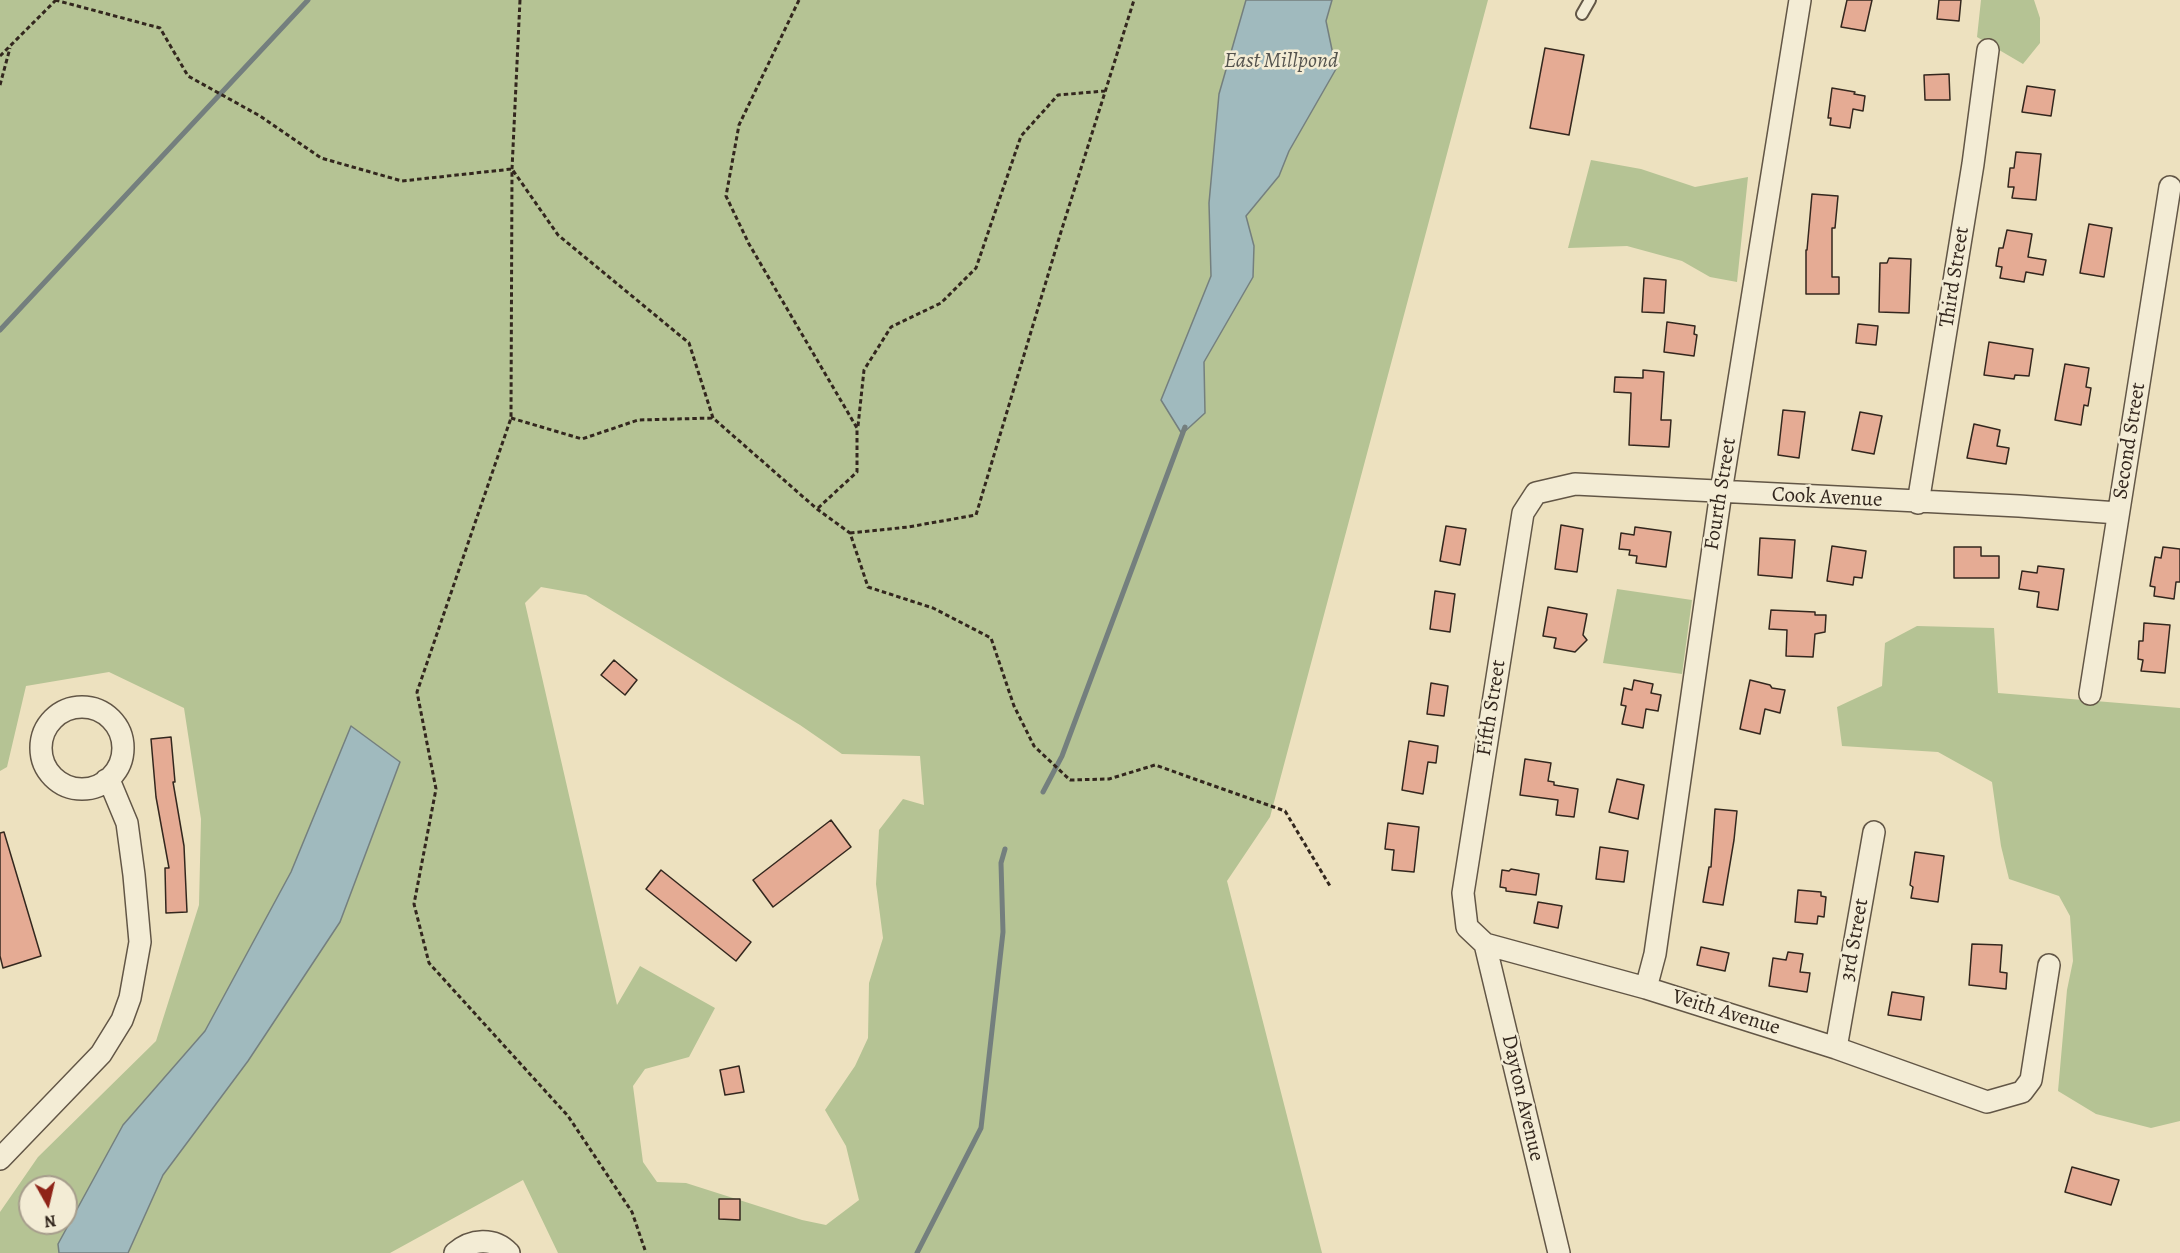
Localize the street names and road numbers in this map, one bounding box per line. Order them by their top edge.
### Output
street label: Third Street [1935,225,1975,329]
street label: Second Street [2108,381,2152,501]
street label: Fourth Street [1700,436,1742,552]
street label: Cook Avenue [1771,483,1883,513]
street label: Fifth Street [1472,658,1512,758]
street label: 3rd Street [1835,897,1875,983]
street label: Veith Avenue [1669,985,1783,1041]
street label: Dayton Avenue [1495,1032,1549,1164]

